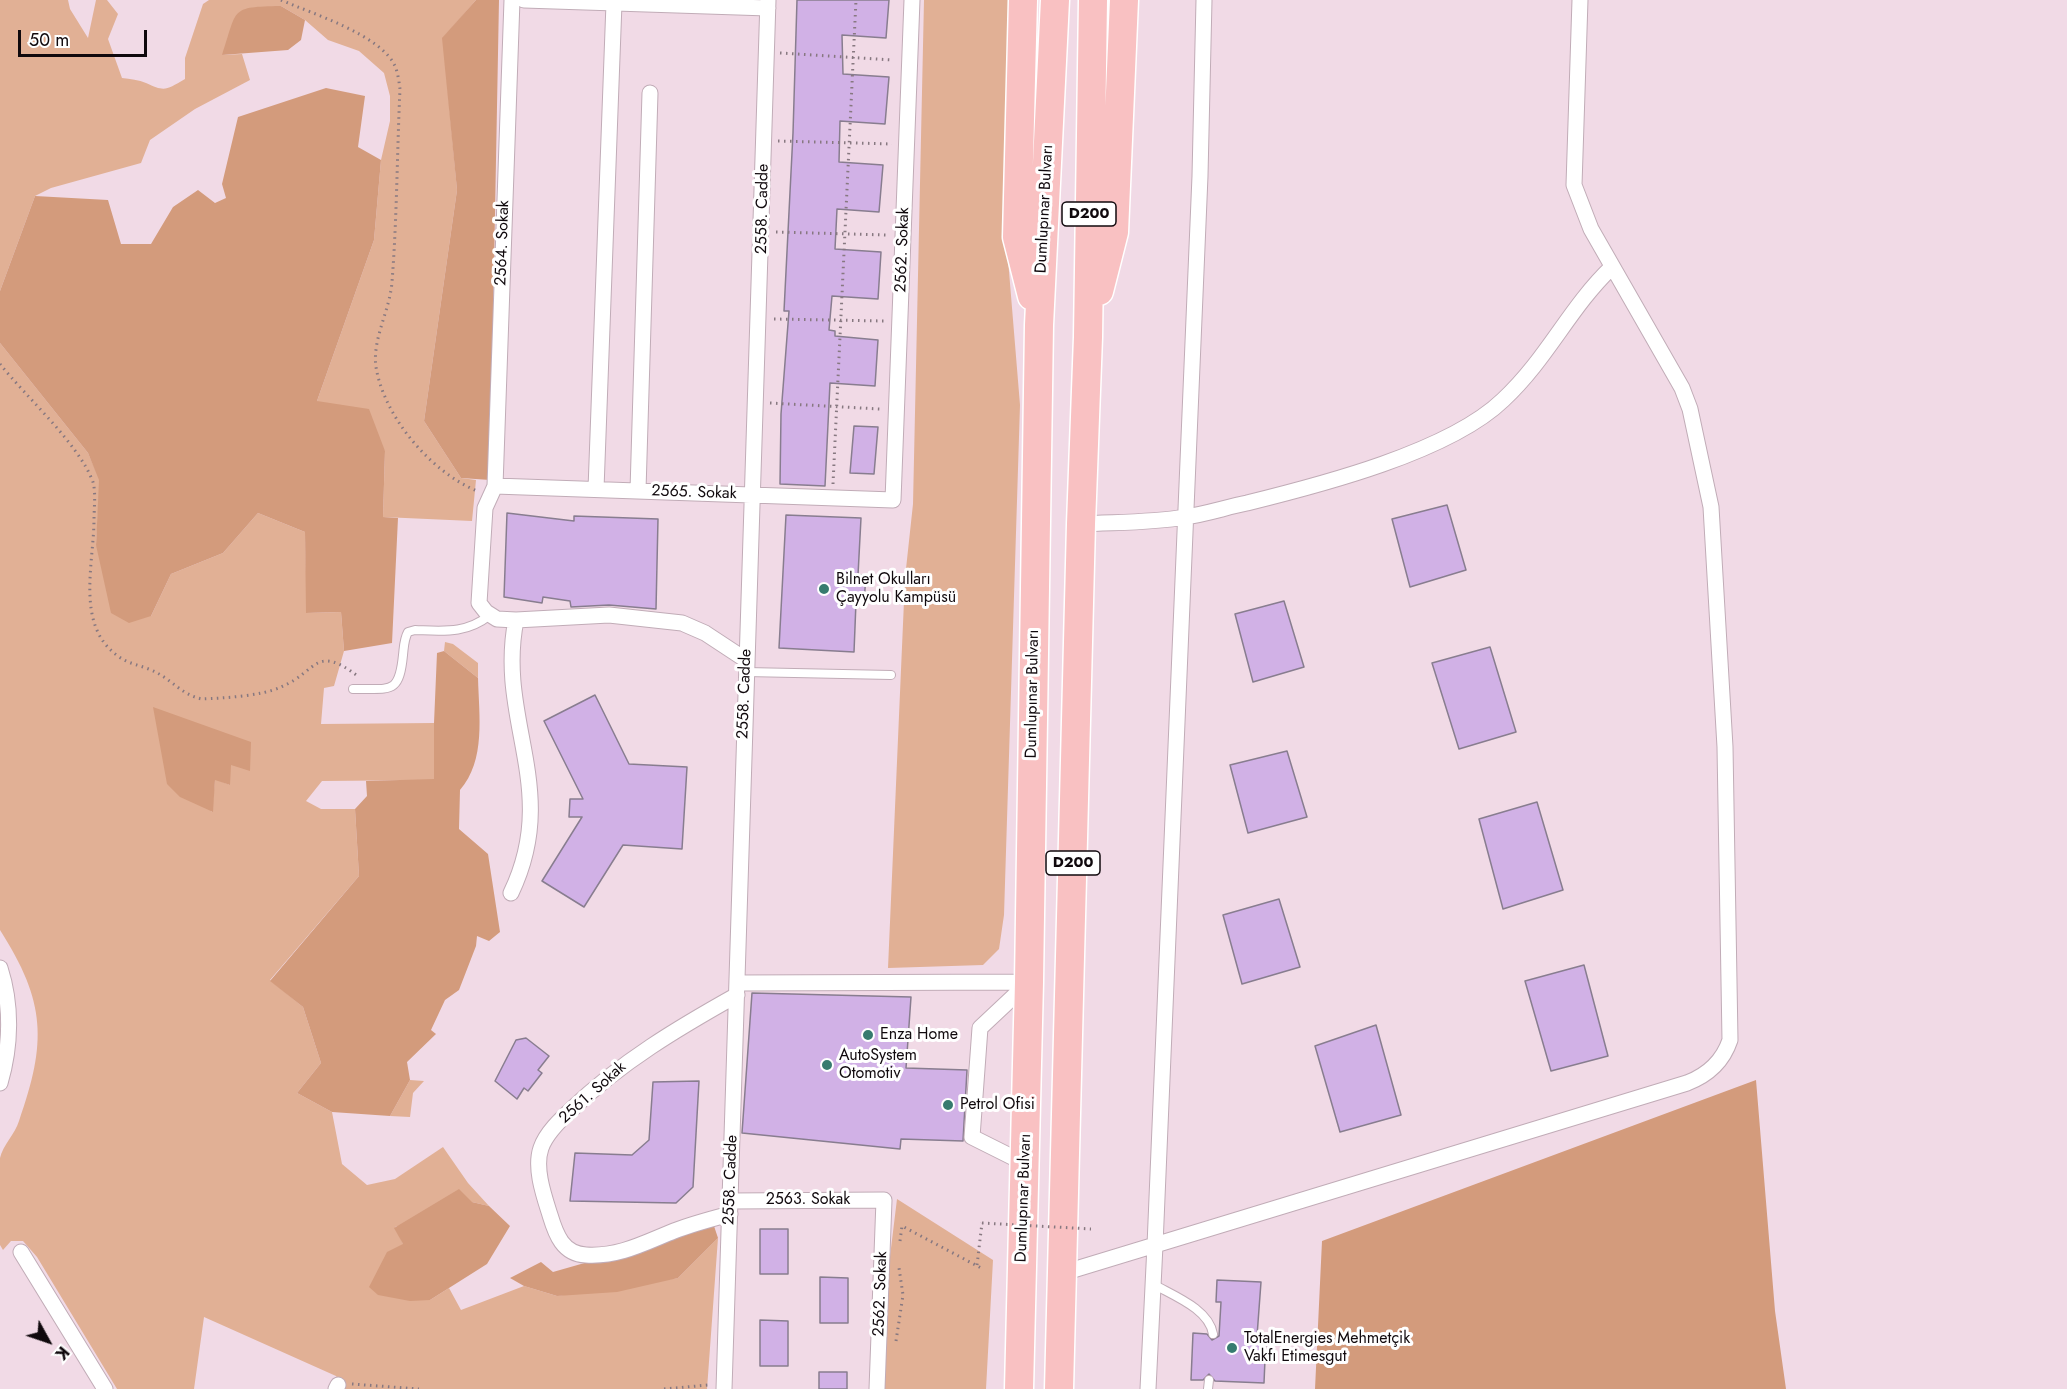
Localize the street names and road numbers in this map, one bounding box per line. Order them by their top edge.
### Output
street label: Dumlupınar Bulvarı [1032,144,1058,274]
street label: 2558. Cadde [753,164,773,254]
street label: 2564. Sokak [492,200,514,286]
road number: D200 [1062,202,1116,226]
street label: 2562. Sokak [892,207,914,293]
street label: 2565. Sokak [651,482,737,504]
street label: Dumlupınar Bulvarı [1022,629,1044,759]
street label: 2558. Cadde [734,649,756,739]
road number: D200 [1046,851,1100,875]
street label: 2561. Sokak [556,1058,630,1128]
street label: Dumlupınar Bulvarı [1012,1133,1036,1263]
street label: 2558. Cadde [720,1135,742,1225]
street label: 2563. Sokak [766,1190,850,1210]
street label: 2562. Sokak [870,1251,892,1337]

